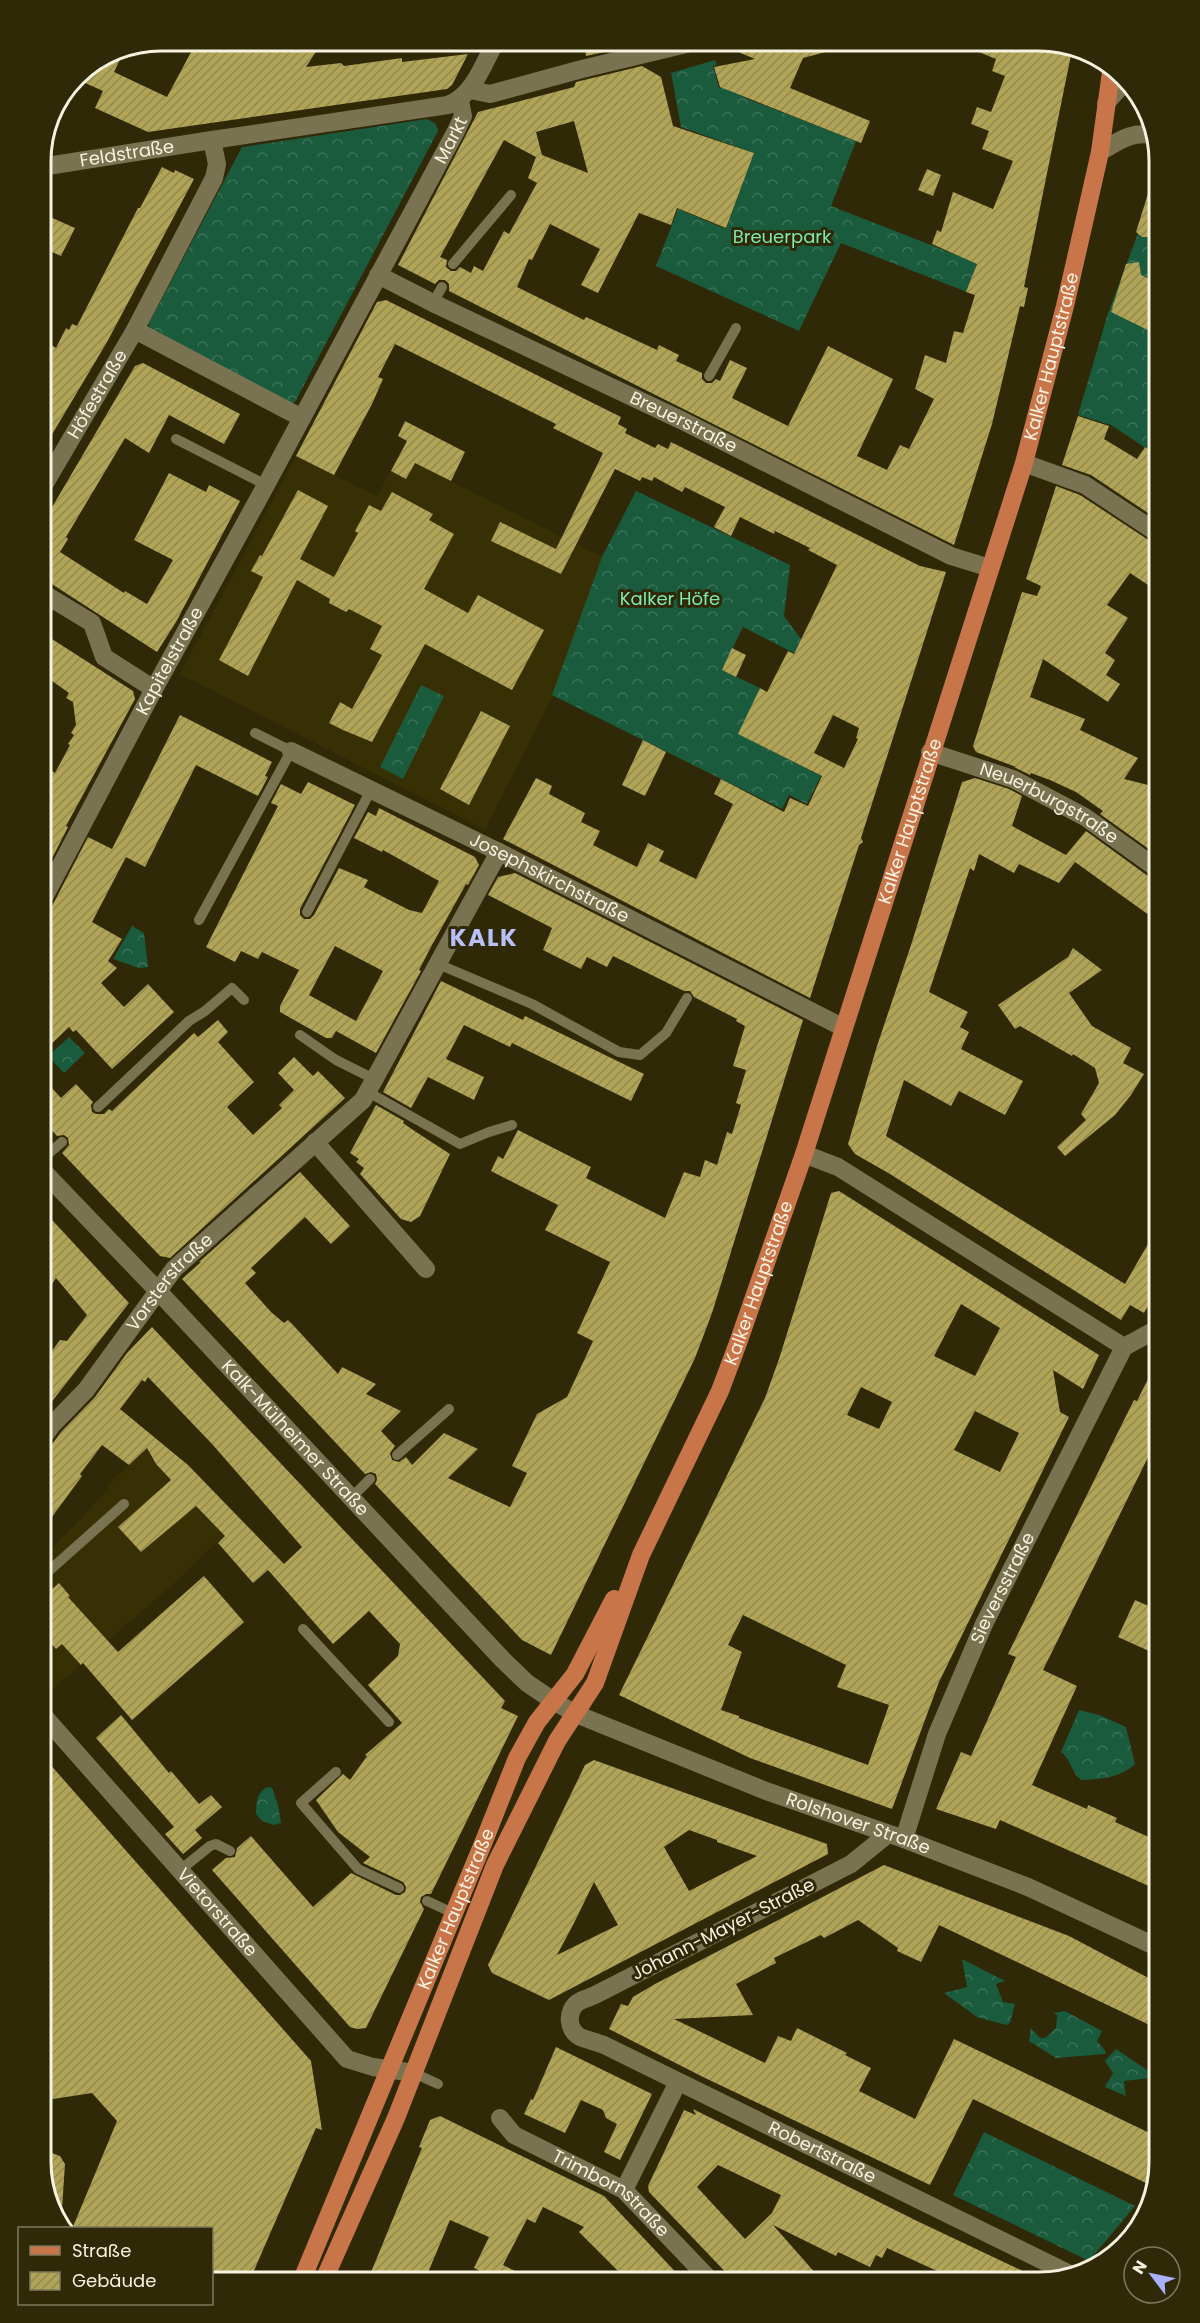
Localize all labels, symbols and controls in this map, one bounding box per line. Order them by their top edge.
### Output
street label: Markt [428,112,473,168]
street label: Feldstraße [78,133,176,173]
park label: Breuerpark [733,224,832,249]
street label: Kalker Hauptstraße [1017,270,1084,443]
street label: Höfestraße [61,345,133,443]
street label: Breuerstraße [626,385,742,458]
park label: Kalker Höfe [620,586,720,611]
street label: Kapitelstraße [129,602,209,719]
street label: Kalker Hauptstraße [871,735,948,907]
street label: Neuerburgstraße [977,756,1124,849]
street label: Josephskirchstraße [466,827,634,928]
district label: KALK [450,921,518,954]
street label: Kalker Hauptstraße [718,1197,799,1369]
street label: Vorsterstraße [120,1227,218,1336]
street label: Kalk-Mülheimer Straße [216,1354,375,1521]
street label: Sieversstraße [964,1528,1040,1648]
street label: Rolshover Straße [783,1786,934,1860]
street label: Kalker Hauptstraße [411,1824,500,1993]
street label: Vietorstraße [171,1862,264,1962]
street label: Johann-Mayer-Straße [627,1871,819,1986]
street label: Robertstraße [764,2115,881,2189]
street label: Trimbornstraße [548,2143,675,2242]
legend [18,2227,213,2305]
text: Straße [72,2238,131,2263]
north arrow [1122,2245,1182,2305]
text: N [1127,2256,1153,2279]
text: Gebäude [72,2268,156,2293]

